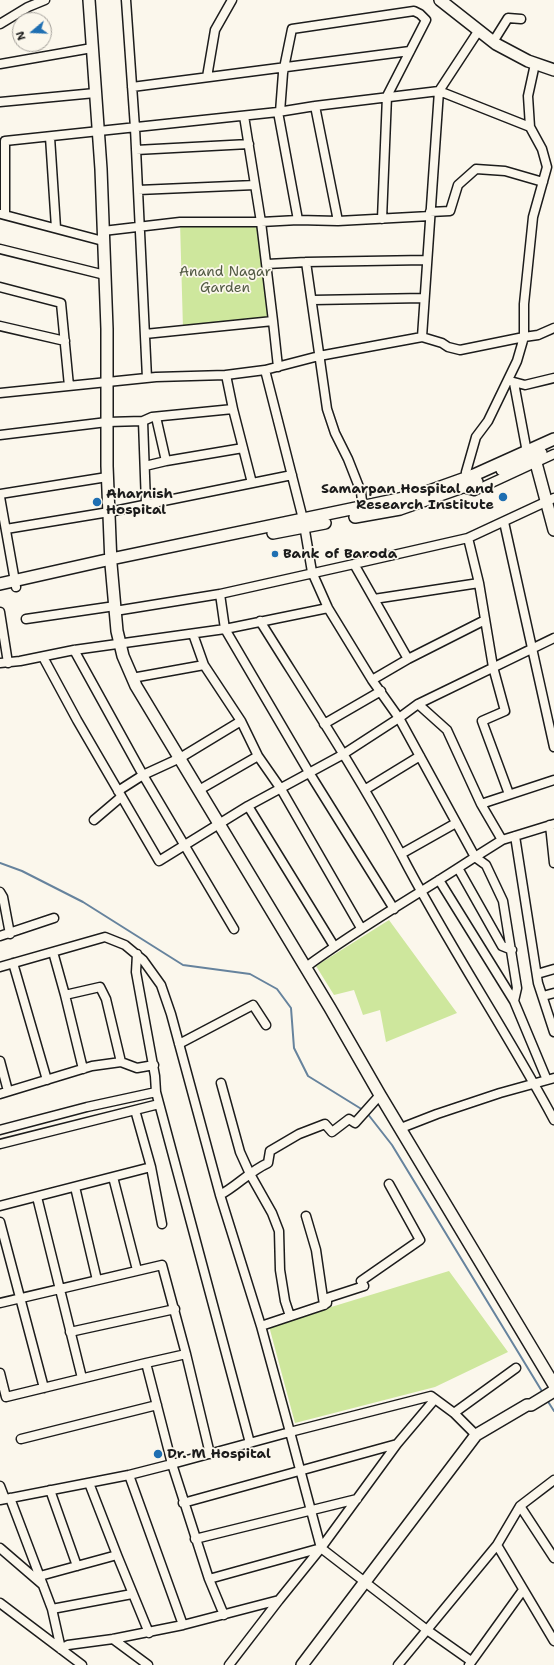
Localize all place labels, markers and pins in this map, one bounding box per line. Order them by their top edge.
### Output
place label: Samarpan Hospital and Research Institute [321,481,494,514]
place label: Aharnish Hospital [106,486,173,518]
marker: Samarpan Hospital and Research Institute [497,491,509,503]
marker: Aharnish Hospital [91,496,103,508]
place label: Bank of Baroda [283,546,397,562]
marker: Bank of Baroda [270,549,280,559]
place label: Dr. M Hospital [167,1446,271,1462]
marker: Dr. M Hospital [152,1448,164,1460]

